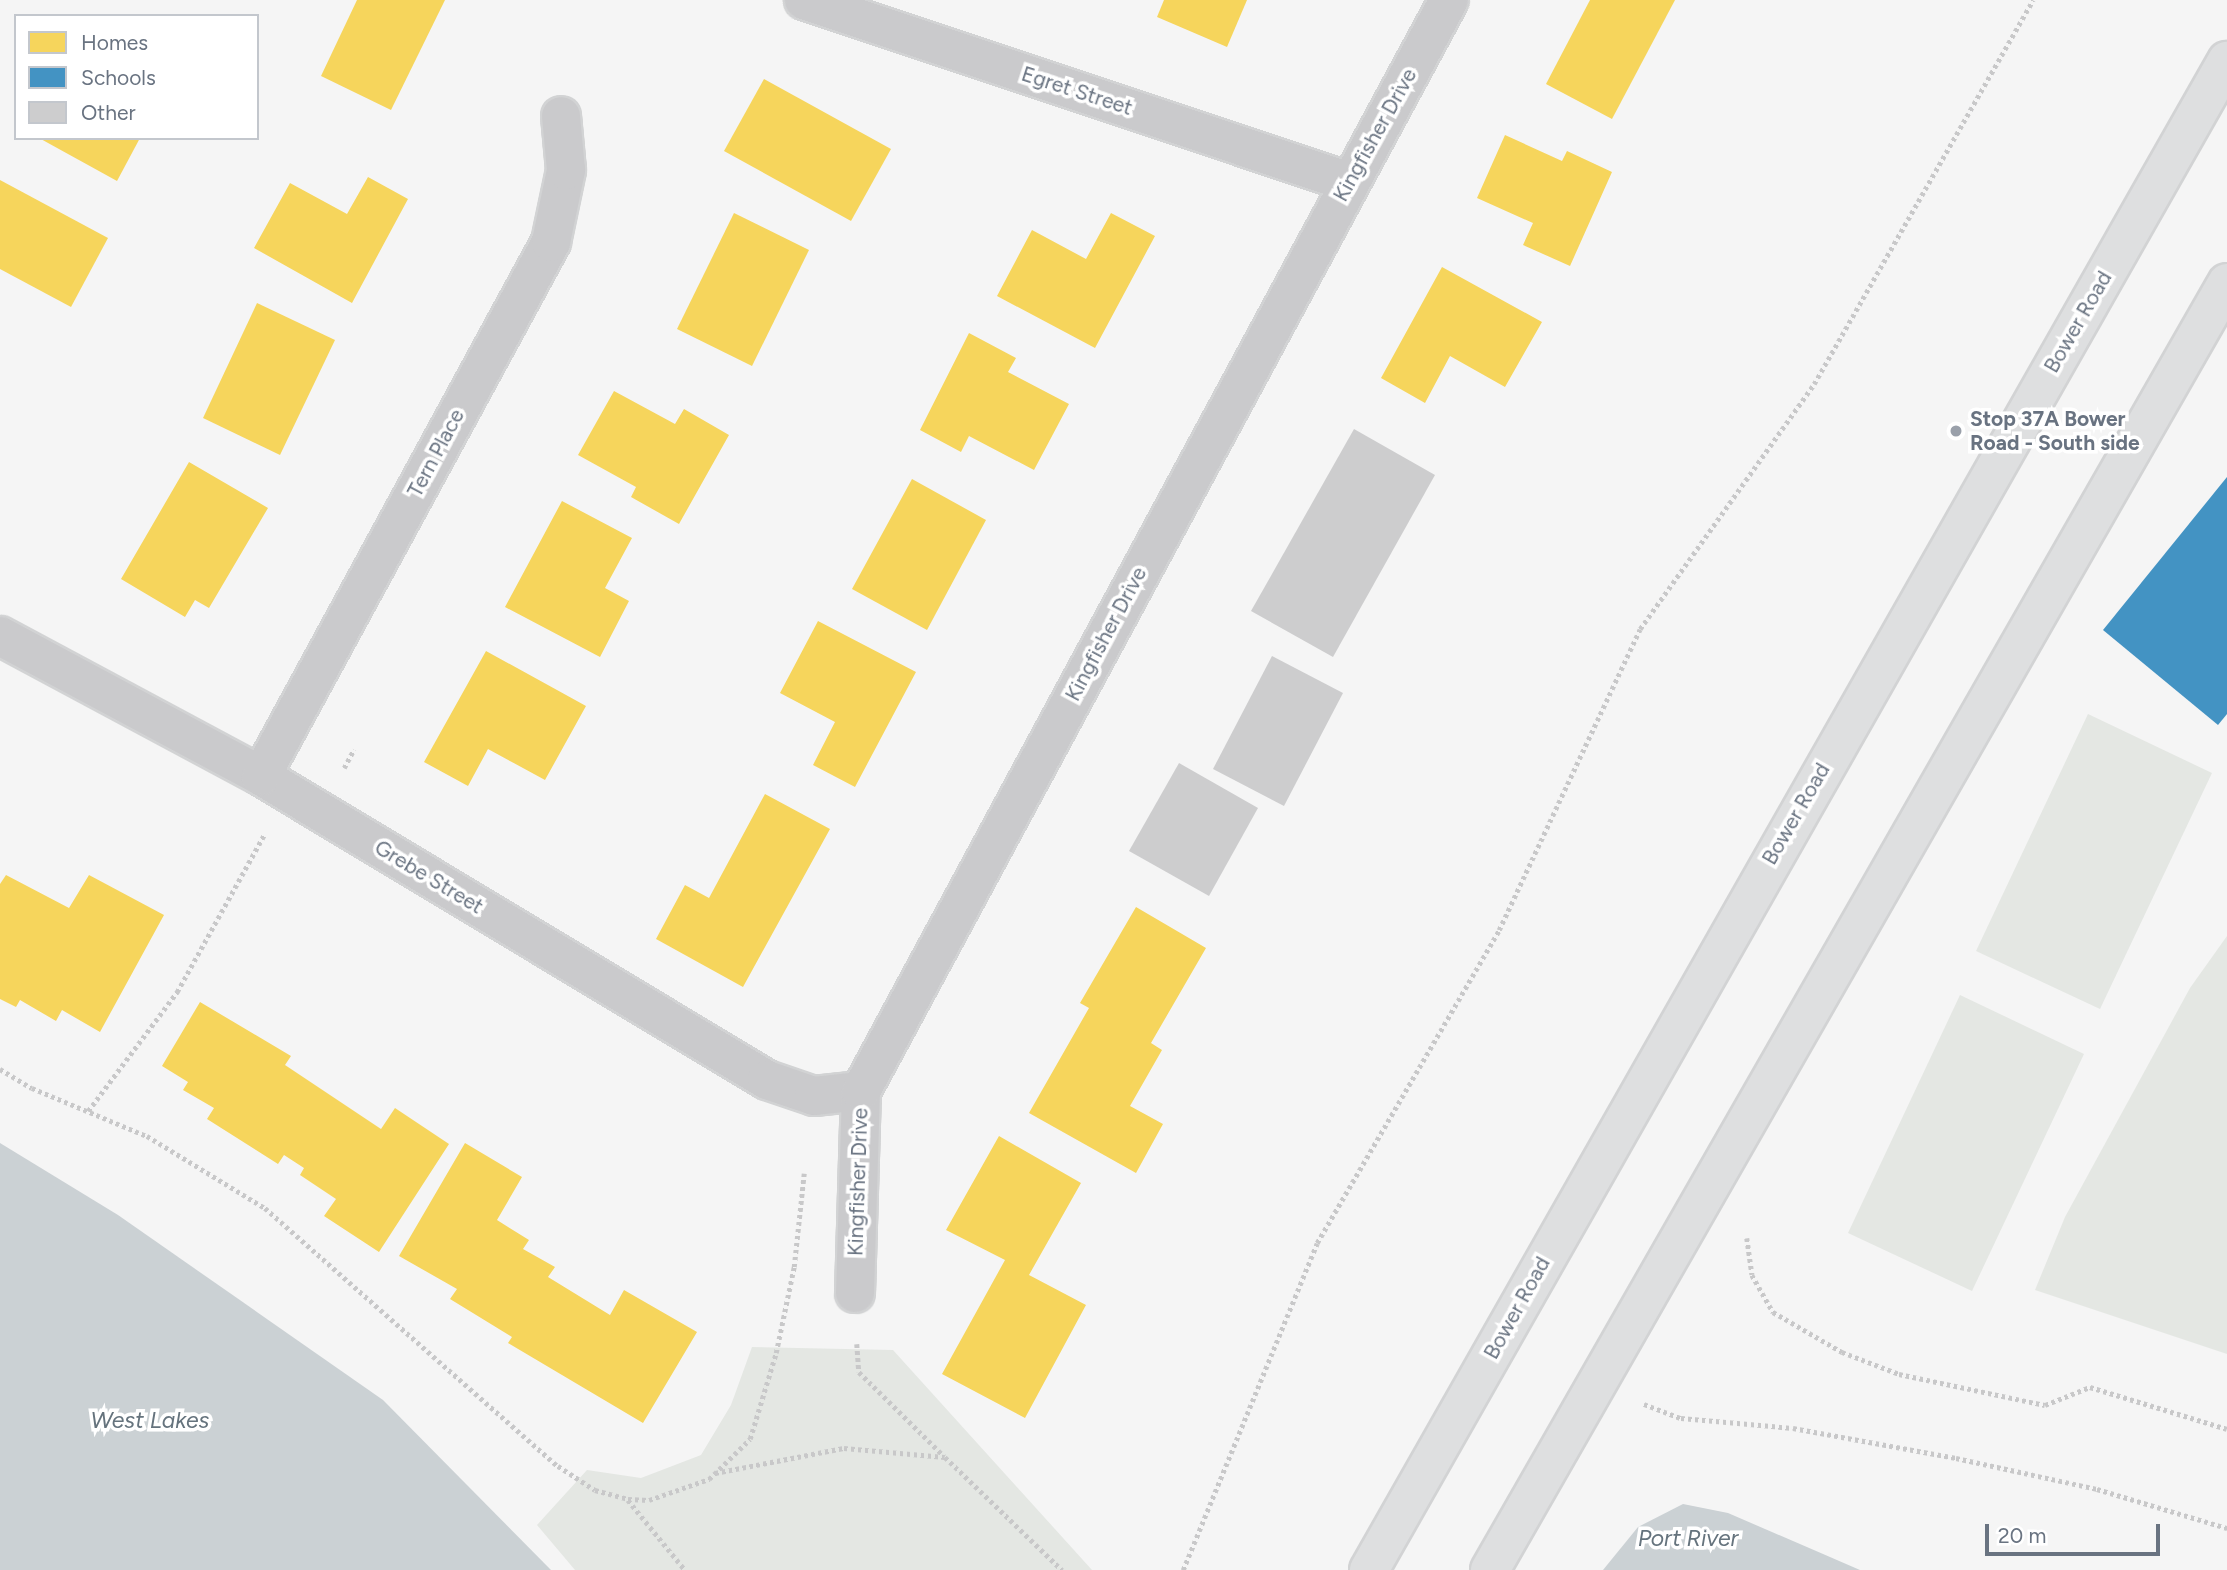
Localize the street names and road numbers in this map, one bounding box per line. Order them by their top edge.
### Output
street label: Egret Street [1018,61,1136,121]
street label: Kingfisher Drive [1328,64,1422,206]
street label: Bower Road [2039,267,2117,377]
street label: Tern Place [402,405,470,501]
street label: Kingfisher Drive [1060,563,1152,705]
street label: Bower Road [1757,759,1835,869]
street label: Grebe Street [370,835,488,919]
street label: Kingfisher Drive [843,1108,873,1256]
street label: Bower Road [1479,1252,1555,1364]

